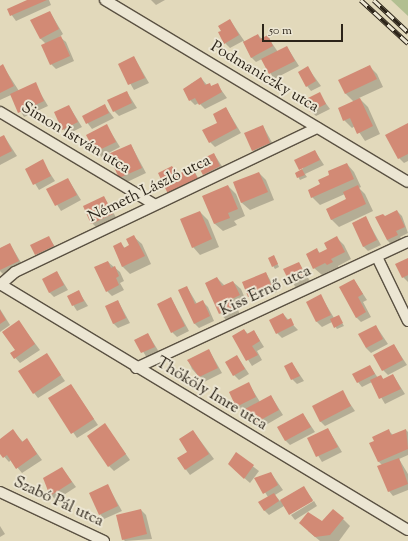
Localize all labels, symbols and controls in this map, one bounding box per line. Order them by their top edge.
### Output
scale bar [264,16,345,42]
text: 50 m [269,22,292,40]
street label: Podmaniczky utca [206,38,322,118]
street label: Simon István utca [17,99,133,179]
street label: Németh László utca [86,152,214,228]
street label: Kiss Ernő utca [217,262,315,322]
street label: Thököly Imre utca [152,354,270,436]
street label: Szabó Pál utca [10,474,106,532]

